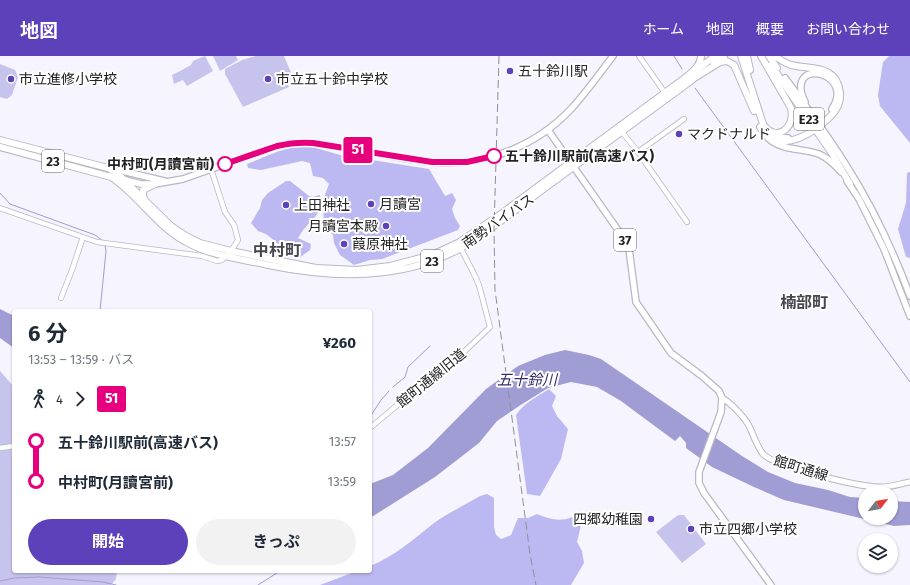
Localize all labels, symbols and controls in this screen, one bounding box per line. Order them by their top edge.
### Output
text: 地図 [20,19,58,42]
text: ホーム [642,21,684,38]
text: 地図 [706,21,734,38]
text: 概要 [756,21,784,38]
text: お問い合わせ [806,21,890,38]
place label: 五十鈴川駅 [518,63,588,80]
marker: 五十鈴川駅 [505,66,515,76]
place label: 市立進修小学校 [19,71,117,88]
place label: 市立五十鈴中学校 [276,71,388,88]
marker: 市立進修小学校 [6,74,16,84]
marker: 市立五十鈴中学校 [263,74,273,84]
road number: E23 [794,108,824,130]
place label: マクドナルド [687,126,771,143]
marker: マクドナルド [674,129,684,139]
line badge: 51 [340,137,376,163]
text: 51 [351,141,365,158]
marker: 五十鈴川駅前(高速バス) [486,148,502,164]
place label: 五十鈴川駅前(高速バス) [505,148,655,165]
road number: 23 [42,150,64,172]
place label: 中村町(月讀宮前) [107,156,214,173]
marker: 中村町(月讀宮前) [217,156,233,172]
street label: 南勢バイパス [459,190,537,252]
place label: 月讀宮 [379,196,421,213]
place label: 上田神社 [294,197,350,214]
marker: 月讀宮 [366,199,376,209]
marker: 上田神社 [281,200,291,210]
place label: 月讀宮本殿 [308,218,378,235]
marker: 月讀宮本殿 [381,221,391,231]
road number: 37 [614,229,636,251]
place label: 葭原神社 [352,236,408,253]
marker: 葭原神社 [339,239,349,249]
district label: 中村町 [253,241,301,260]
road number: 23 [421,250,443,272]
district label: 楠部町 [780,293,828,312]
text: 6 分 [28,320,68,347]
text: ¥260 [323,334,356,352]
street label: 館町通線旧道 [393,345,469,411]
text: 13:53 – 13:59 · バス [28,352,134,367]
water label: 五十鈴川 [497,371,559,389]
icon: walk [28,388,50,410]
icon: forward [69,388,91,410]
text: 51 [105,390,118,407]
text: 4 [56,392,63,407]
text: 五十鈴川駅前(高速バス) [58,434,218,452]
text: 13:57 [329,434,356,449]
street label: 館町通線 [772,452,830,485]
text: 中村町(月讀宮前) [58,474,173,492]
text: 13:59 [328,474,356,489]
north arrow [858,485,898,525]
map controls [858,485,898,573]
place label: 四郷幼稚園 [573,511,643,528]
marker: 四郷幼稚園 [646,514,656,524]
button: 開始 [28,519,188,565]
button: きっぷ [196,519,356,565]
place label: 市立四郷小学校 [699,521,797,538]
marker: 市立四郷小学校 [686,524,696,534]
button: layers [858,533,898,573]

